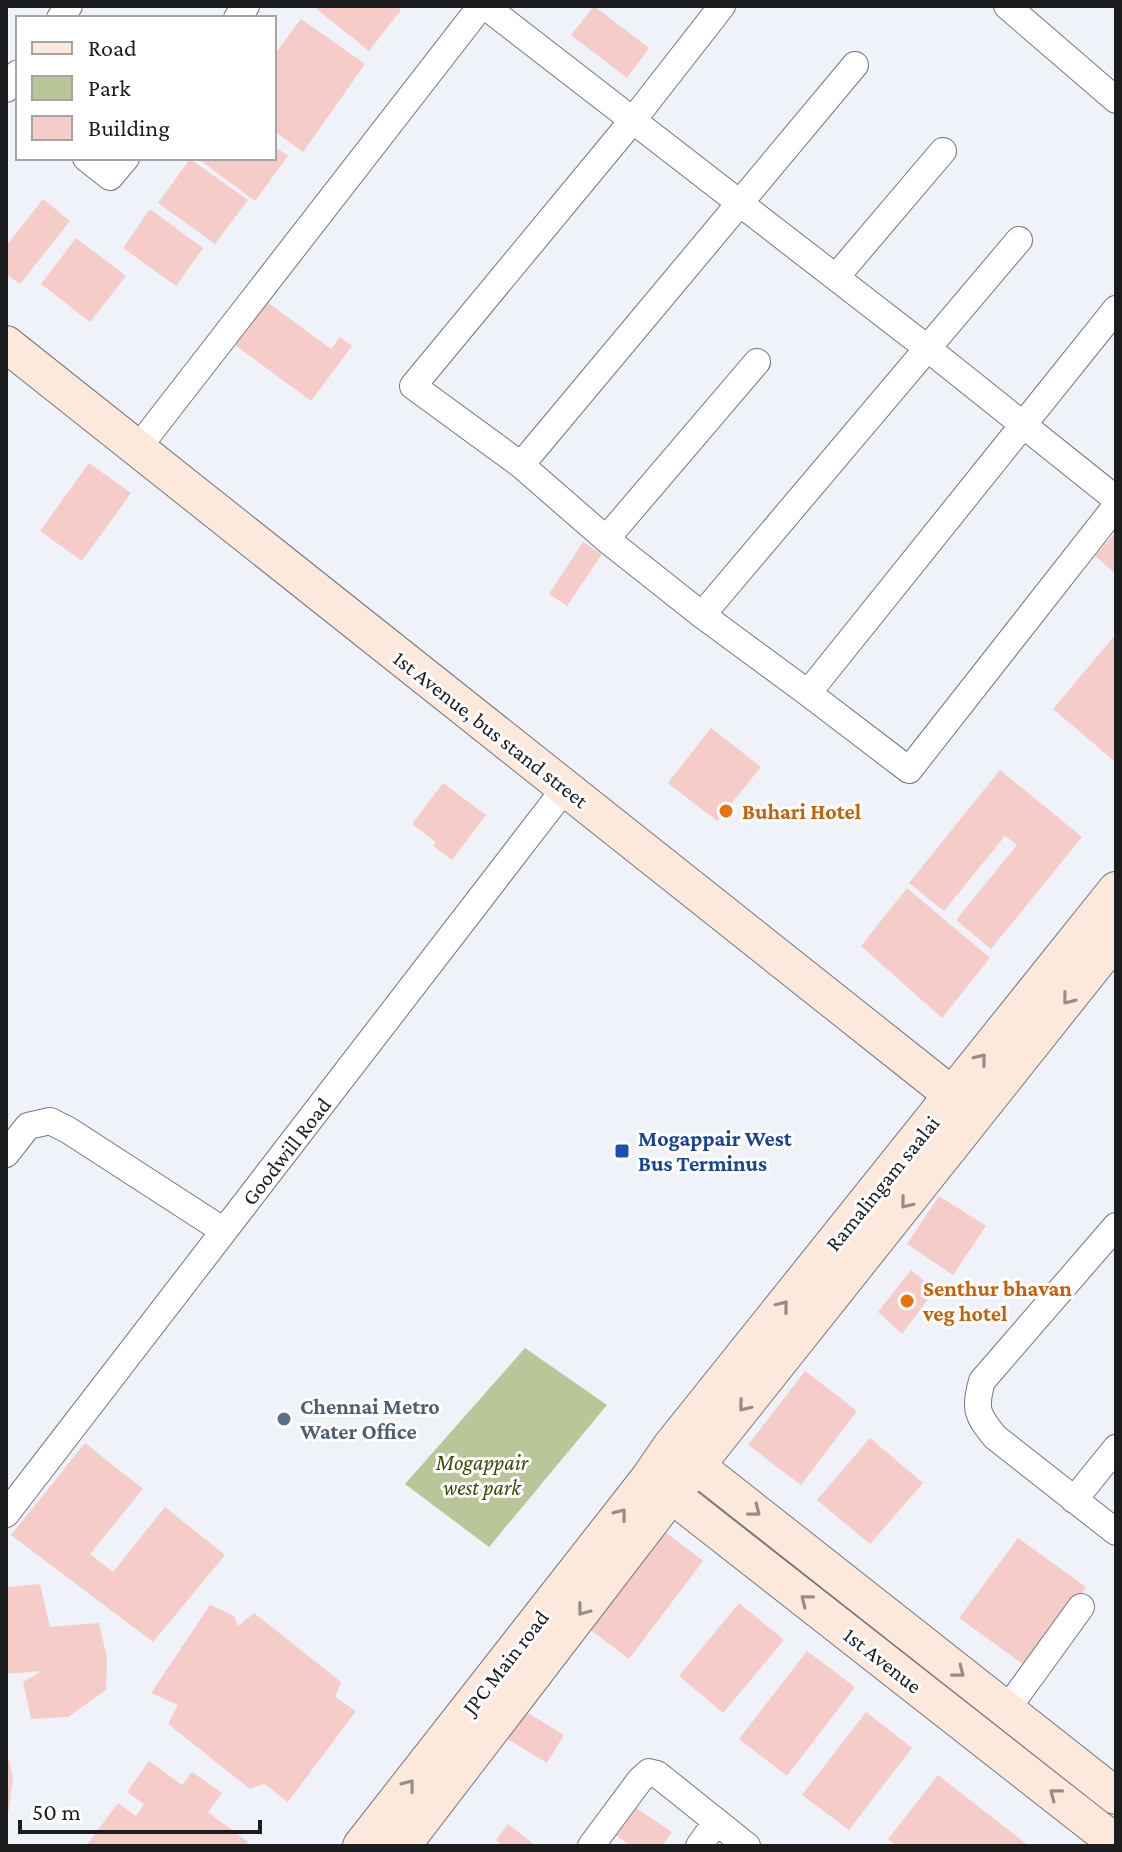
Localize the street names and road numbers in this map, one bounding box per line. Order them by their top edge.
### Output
street label: 1st Avenue, bus stand street [388,646,594,814]
street label: Goodwill Road [237,1092,336,1210]
street label: Ramalingam saalai [820,1110,945,1256]
street label: JPC Main road [456,1605,554,1721]
street label: 1st Avenue [839,1622,927,1699]

